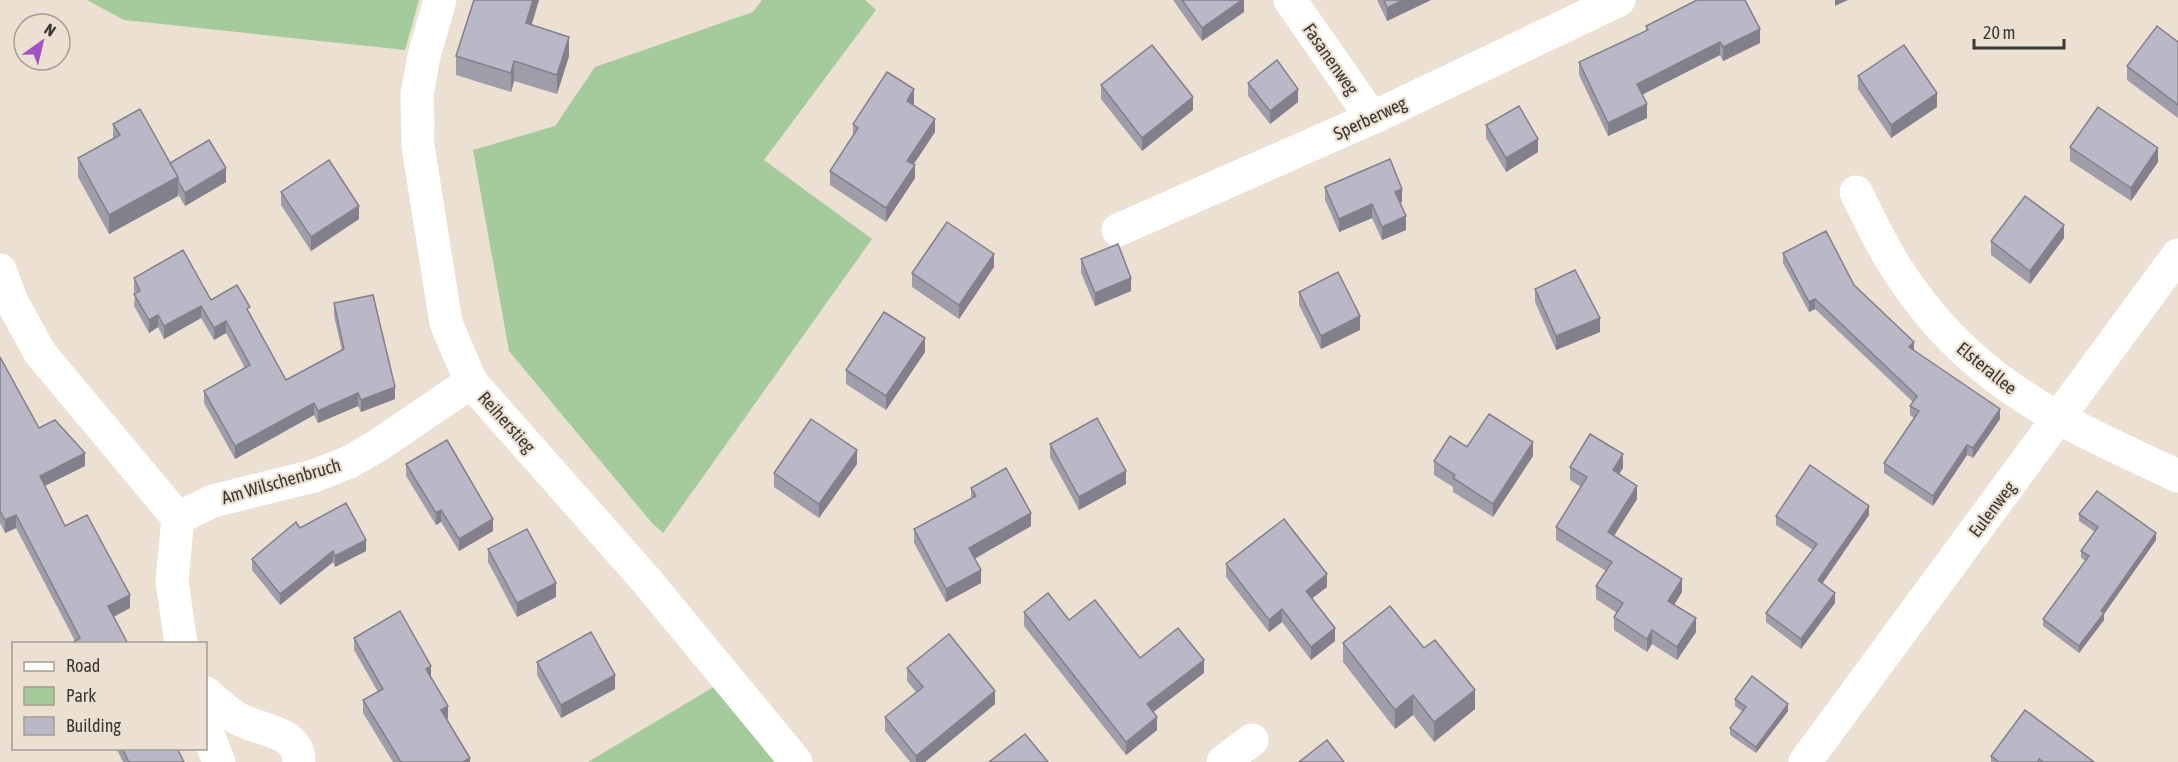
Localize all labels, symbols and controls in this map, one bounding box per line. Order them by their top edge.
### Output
north arrow [12,12,72,72]
scale bar [1974,12,2064,50]
text: N [41,19,59,40]
street label: Fasanenweg [1299,19,1363,99]
text: 20 m [1983,22,2015,43]
street label: Sperberweg [1330,92,1410,144]
street label: Elsterallee [1953,338,2021,398]
street label: Reiherstieg [474,387,540,457]
street label: Am Wilschenbruch [219,454,343,508]
street label: Eulenweg [1964,477,2020,541]
legend [12,642,207,750]
text: Road [66,655,100,676]
text: Park [66,685,96,706]
text: Building [66,715,121,736]

